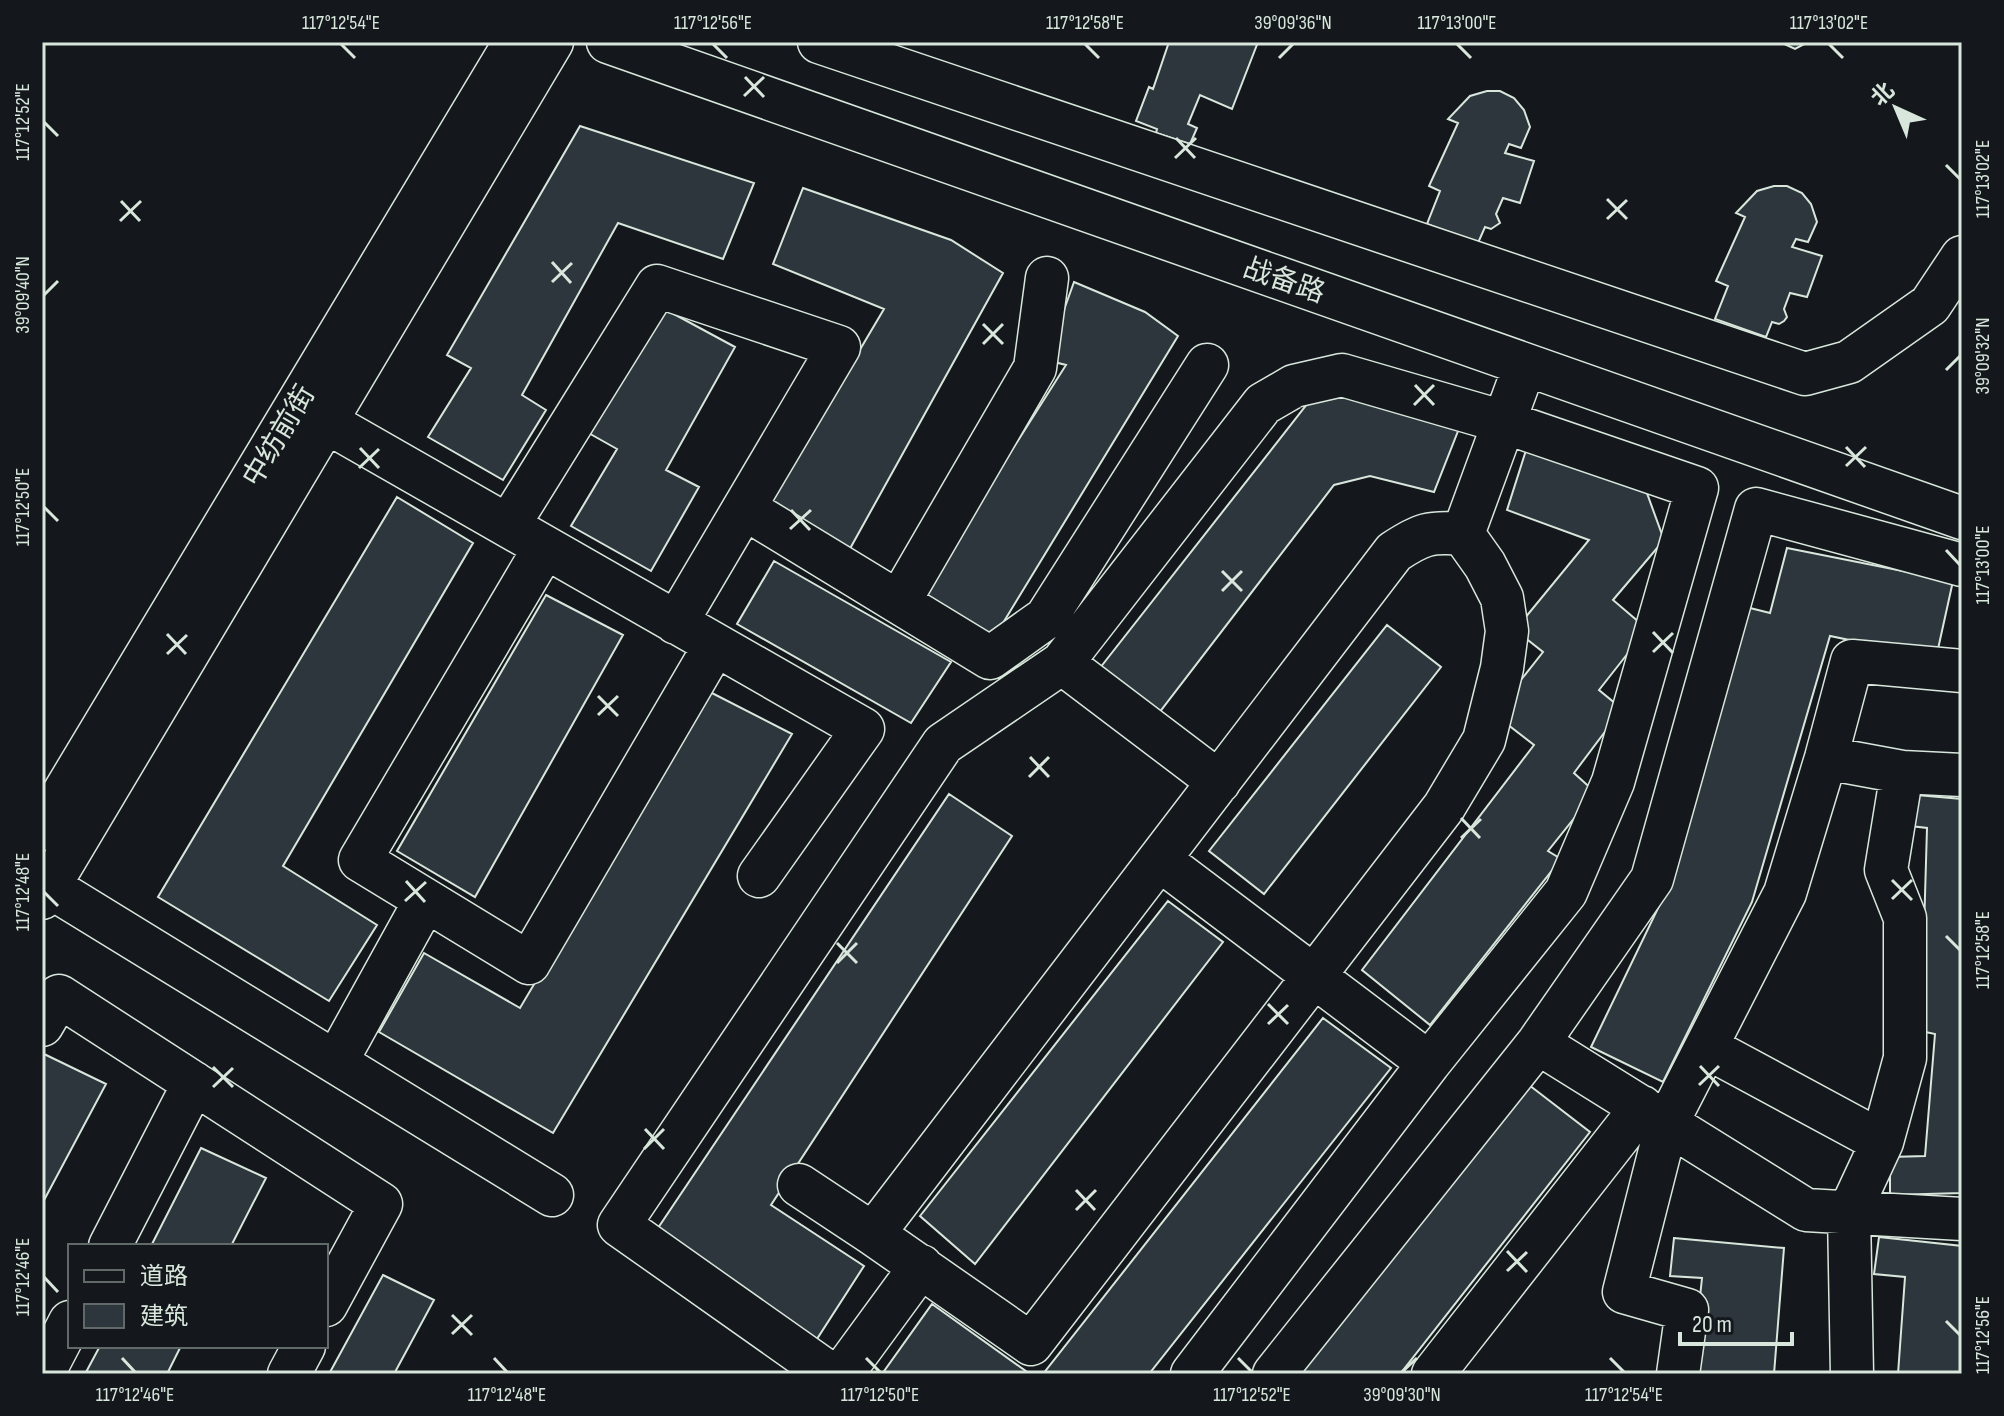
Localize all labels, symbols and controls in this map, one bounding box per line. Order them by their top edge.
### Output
text: 117°12'54"E [302,11,380,35]
text: 117°12'56"E [674,11,752,35]
text: 117°12'58"E [1046,11,1124,35]
text: 39°09'36"N [1254,11,1332,35]
text: 117°13'00"E [1418,11,1496,35]
text: 117°13'02"E [1790,11,1868,35]
north arrow [1856,68,1936,148]
text: 北 [1866,77,1900,112]
text: 117°12'52"E [11,83,35,161]
text: 117°13'02"E [1971,140,1995,218]
street label: 战备路 [1239,252,1329,310]
text: 39°09'40"N [11,256,35,334]
text: 39°09'32"N [1971,318,1995,394]
street label: 中纺前街 [236,379,322,493]
text: 117°12'50"E [11,468,35,546]
text: 117°13'00"E [1971,526,1995,604]
text: 117°12'48"E [11,853,35,931]
text: 117°12'58"E [1971,911,1995,989]
text: 117°12'46"E [11,1238,35,1316]
legend [68,1244,328,1348]
text: 道路 [140,1262,188,1291]
scale bar [1680,1296,1792,1346]
text: 117°12'56"E [1971,1296,1995,1374]
text: 建筑 [140,1302,188,1331]
text: 20 m [1692,1310,1732,1339]
text: 117°12'46"E [96,1383,174,1407]
text: 117°12'48"E [468,1383,546,1407]
text: 117°12'50"E [841,1383,919,1407]
text: 117°12'52"E [1213,1383,1291,1407]
text: 39°09'30"N [1363,1383,1441,1407]
text: 117°12'54"E [1585,1383,1663,1407]

